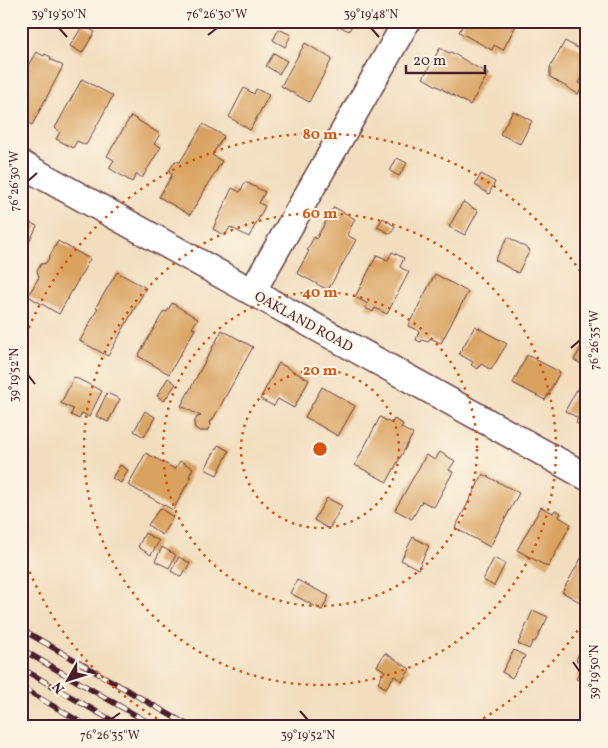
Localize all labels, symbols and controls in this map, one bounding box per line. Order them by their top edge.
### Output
text: 39°19'50"N [32,7,87,23]
text: 76°26'30"W [187,7,247,23]
text: 39°19'48"N [344,7,398,23]
scale bar [406,42,484,74]
text: 20 m [413,51,446,72]
text: 80 m [303,125,338,146]
text: 76°26'30"W [7,151,23,211]
text: 60 m [303,204,338,225]
text: 40 m [302,283,338,304]
street label: OAKLAND ROAD [251,287,356,357]
text: 76°26'35"W [587,310,603,370]
text: 39°19'52"N [7,348,23,402]
text: 20 m [303,361,338,382]
centre of rings [311,440,329,458]
text: 39°19'50"N [587,644,603,699]
north arrow [42,656,92,706]
text: N [48,677,70,697]
text: 76°26'35"W [80,728,140,744]
text: 39°19'52"N [281,728,335,744]

